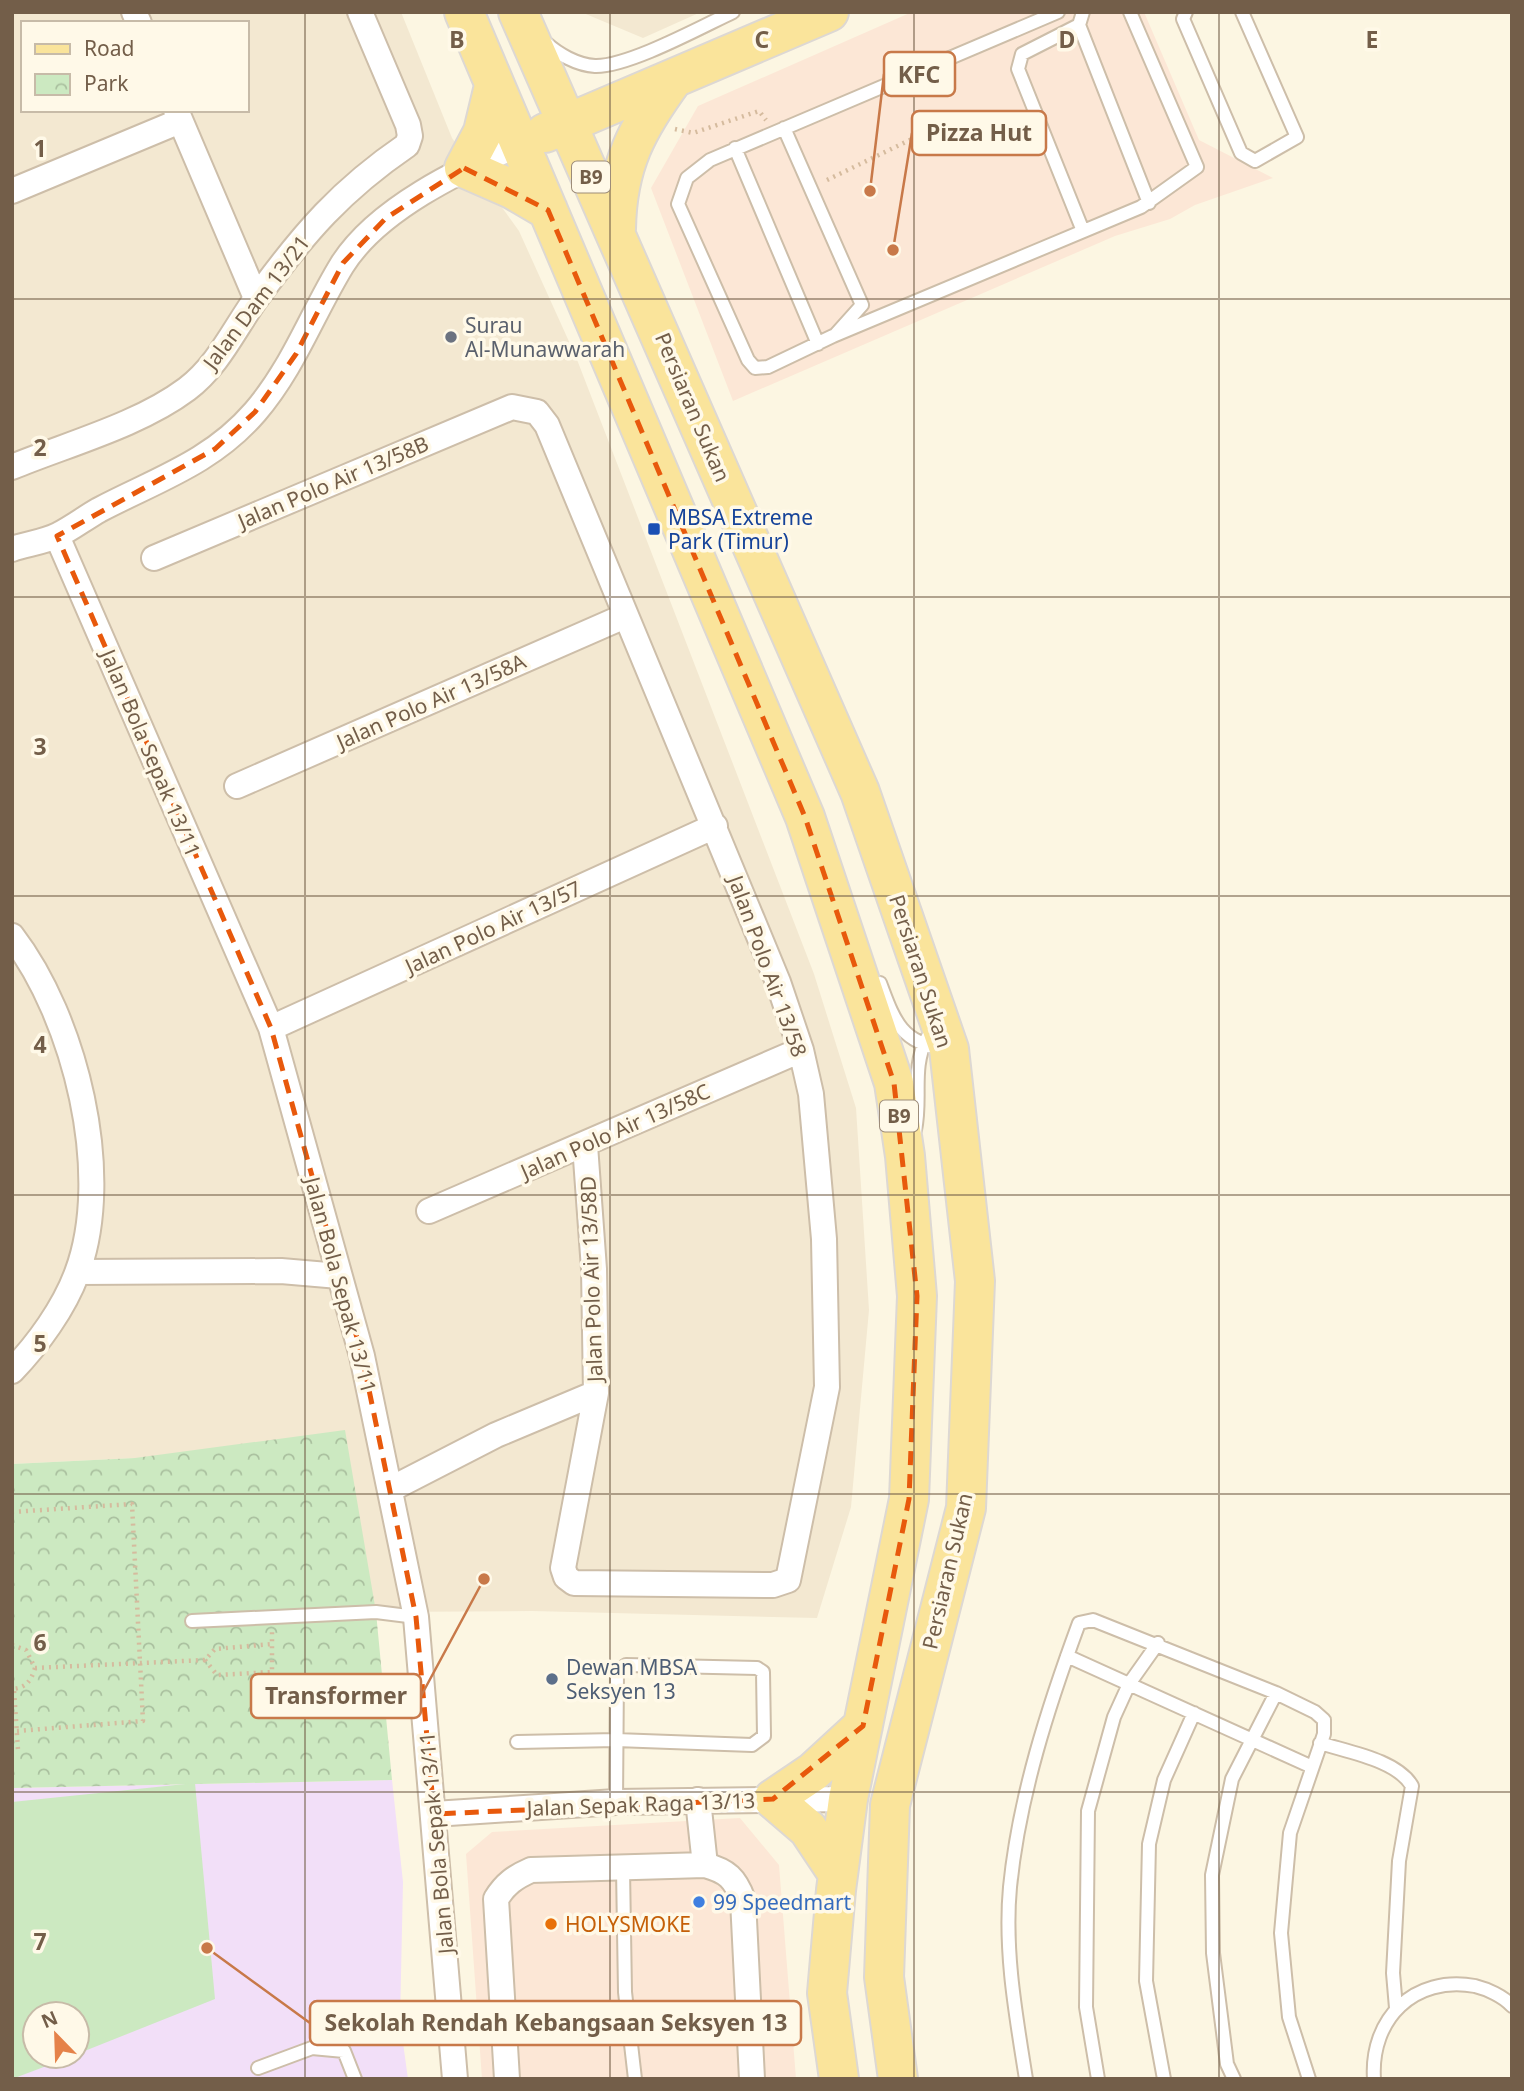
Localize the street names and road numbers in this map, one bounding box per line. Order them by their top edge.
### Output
road number: B9 [572,162,610,192]
street label: Jalan Dam 13/21 [195,229,316,376]
street label: Persiaran Sukan [649,328,737,486]
street label: Jalan Polo Air 13/58B [232,429,433,536]
street label: Jalan Bola Sepak 13/11 [94,643,207,861]
street label: Jalan Polo Air 13/58A [330,646,531,756]
street label: Jalan Polo Air 13/58 [722,870,814,1061]
street label: Jalan Polo Air 13/57 [399,874,585,981]
street label: Persiaran Sukan [883,891,959,1051]
street label: Jalan Polo Air 13/58C [514,1077,714,1186]
road number: B9 [880,1100,918,1132]
street label: Jalan Bola Sepak 13/11 [298,1172,383,1396]
street label: Jalan Polo Air 13/58D [573,1175,609,1385]
street label: Persiaran Sukan [915,1490,979,1652]
street label: Jalan Bola Sepak 13/11 [412,1731,460,1957]
street label: Jalan Sepak Raga 13/13 [524,1786,756,1822]

